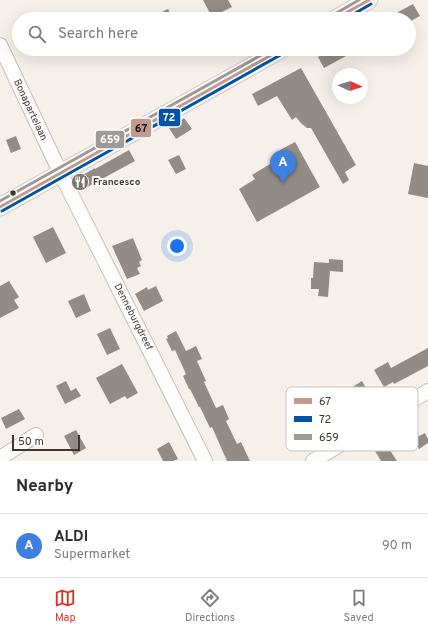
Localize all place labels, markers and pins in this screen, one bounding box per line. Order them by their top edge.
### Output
pin: A [270,150,296,183]
restaurant icon: Francesco [70,172,90,192]
place label: Francesco [93,176,141,189]
unlabelled marker [8,188,18,198]

